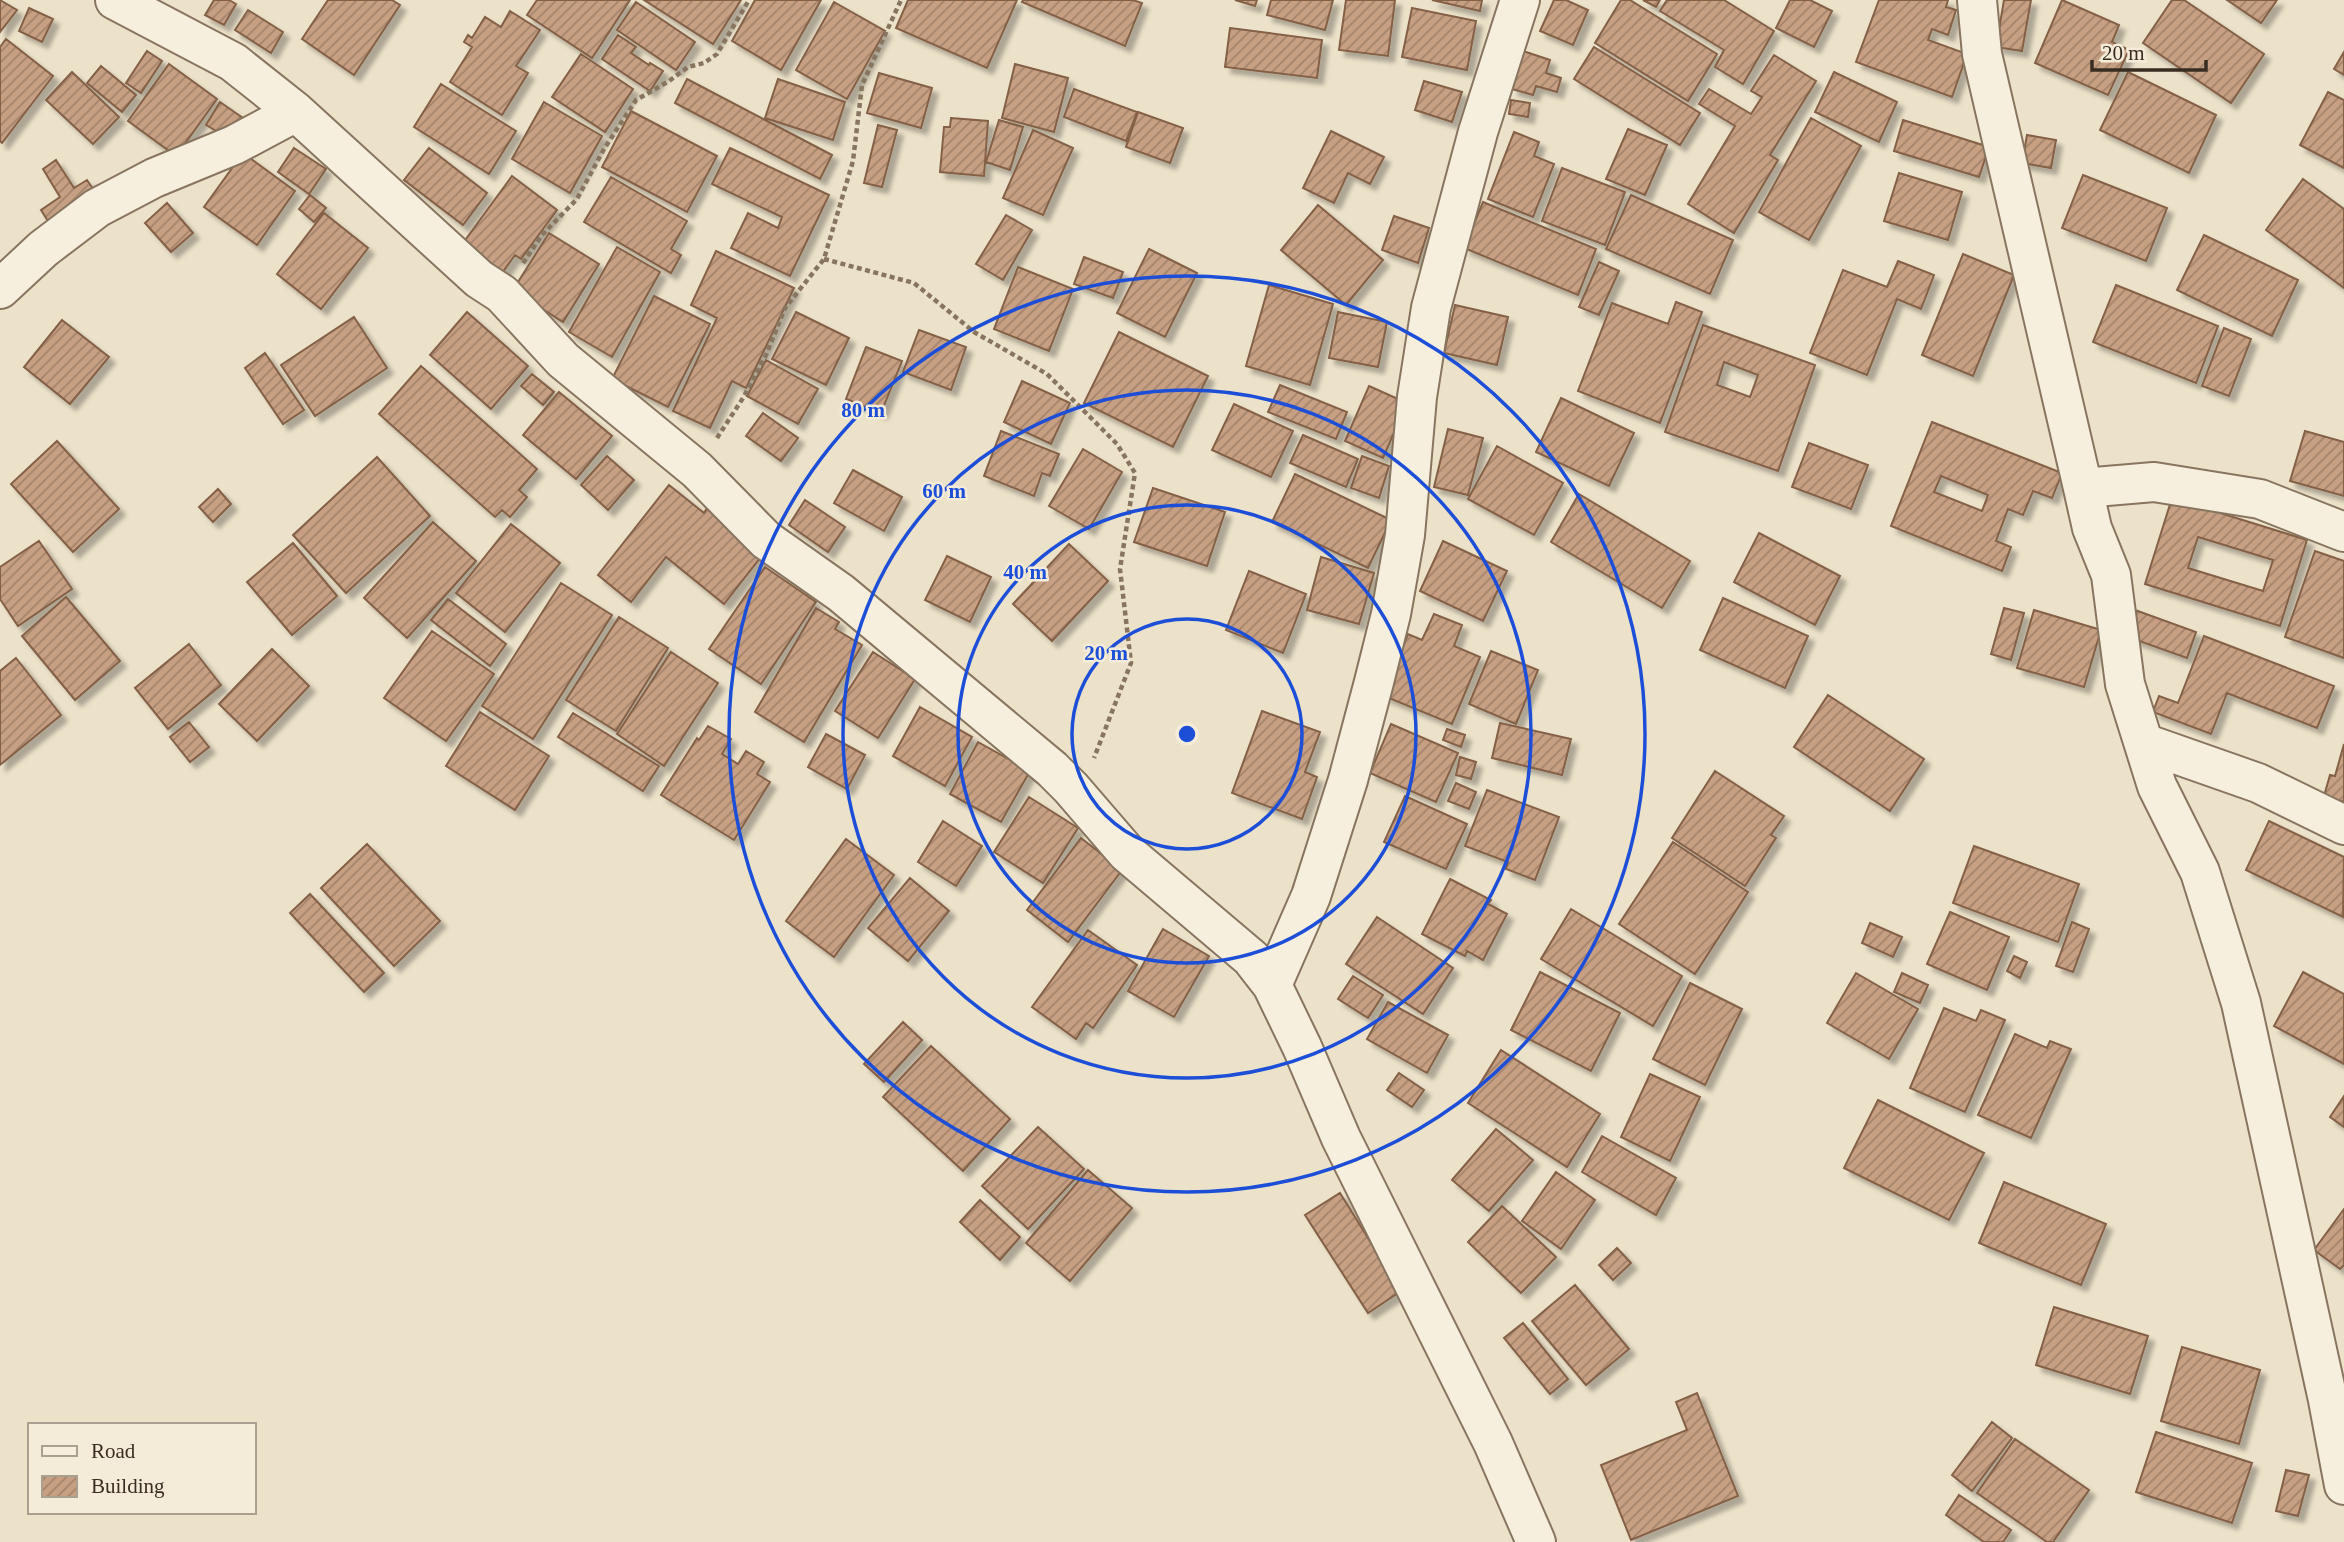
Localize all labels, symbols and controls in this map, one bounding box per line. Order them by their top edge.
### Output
scale bar [2092,28,2206,72]
text: 20 m [2102,41,2145,65]
text: 80 m [841,398,885,422]
text: 60 m [922,479,966,503]
text: 40 m [1003,560,1047,584]
text: 20 m [1084,641,1128,665]
centre of rings [1175,722,1199,746]
legend [28,1423,256,1514]
text: Road [91,1439,136,1463]
text: Building [91,1474,165,1498]

